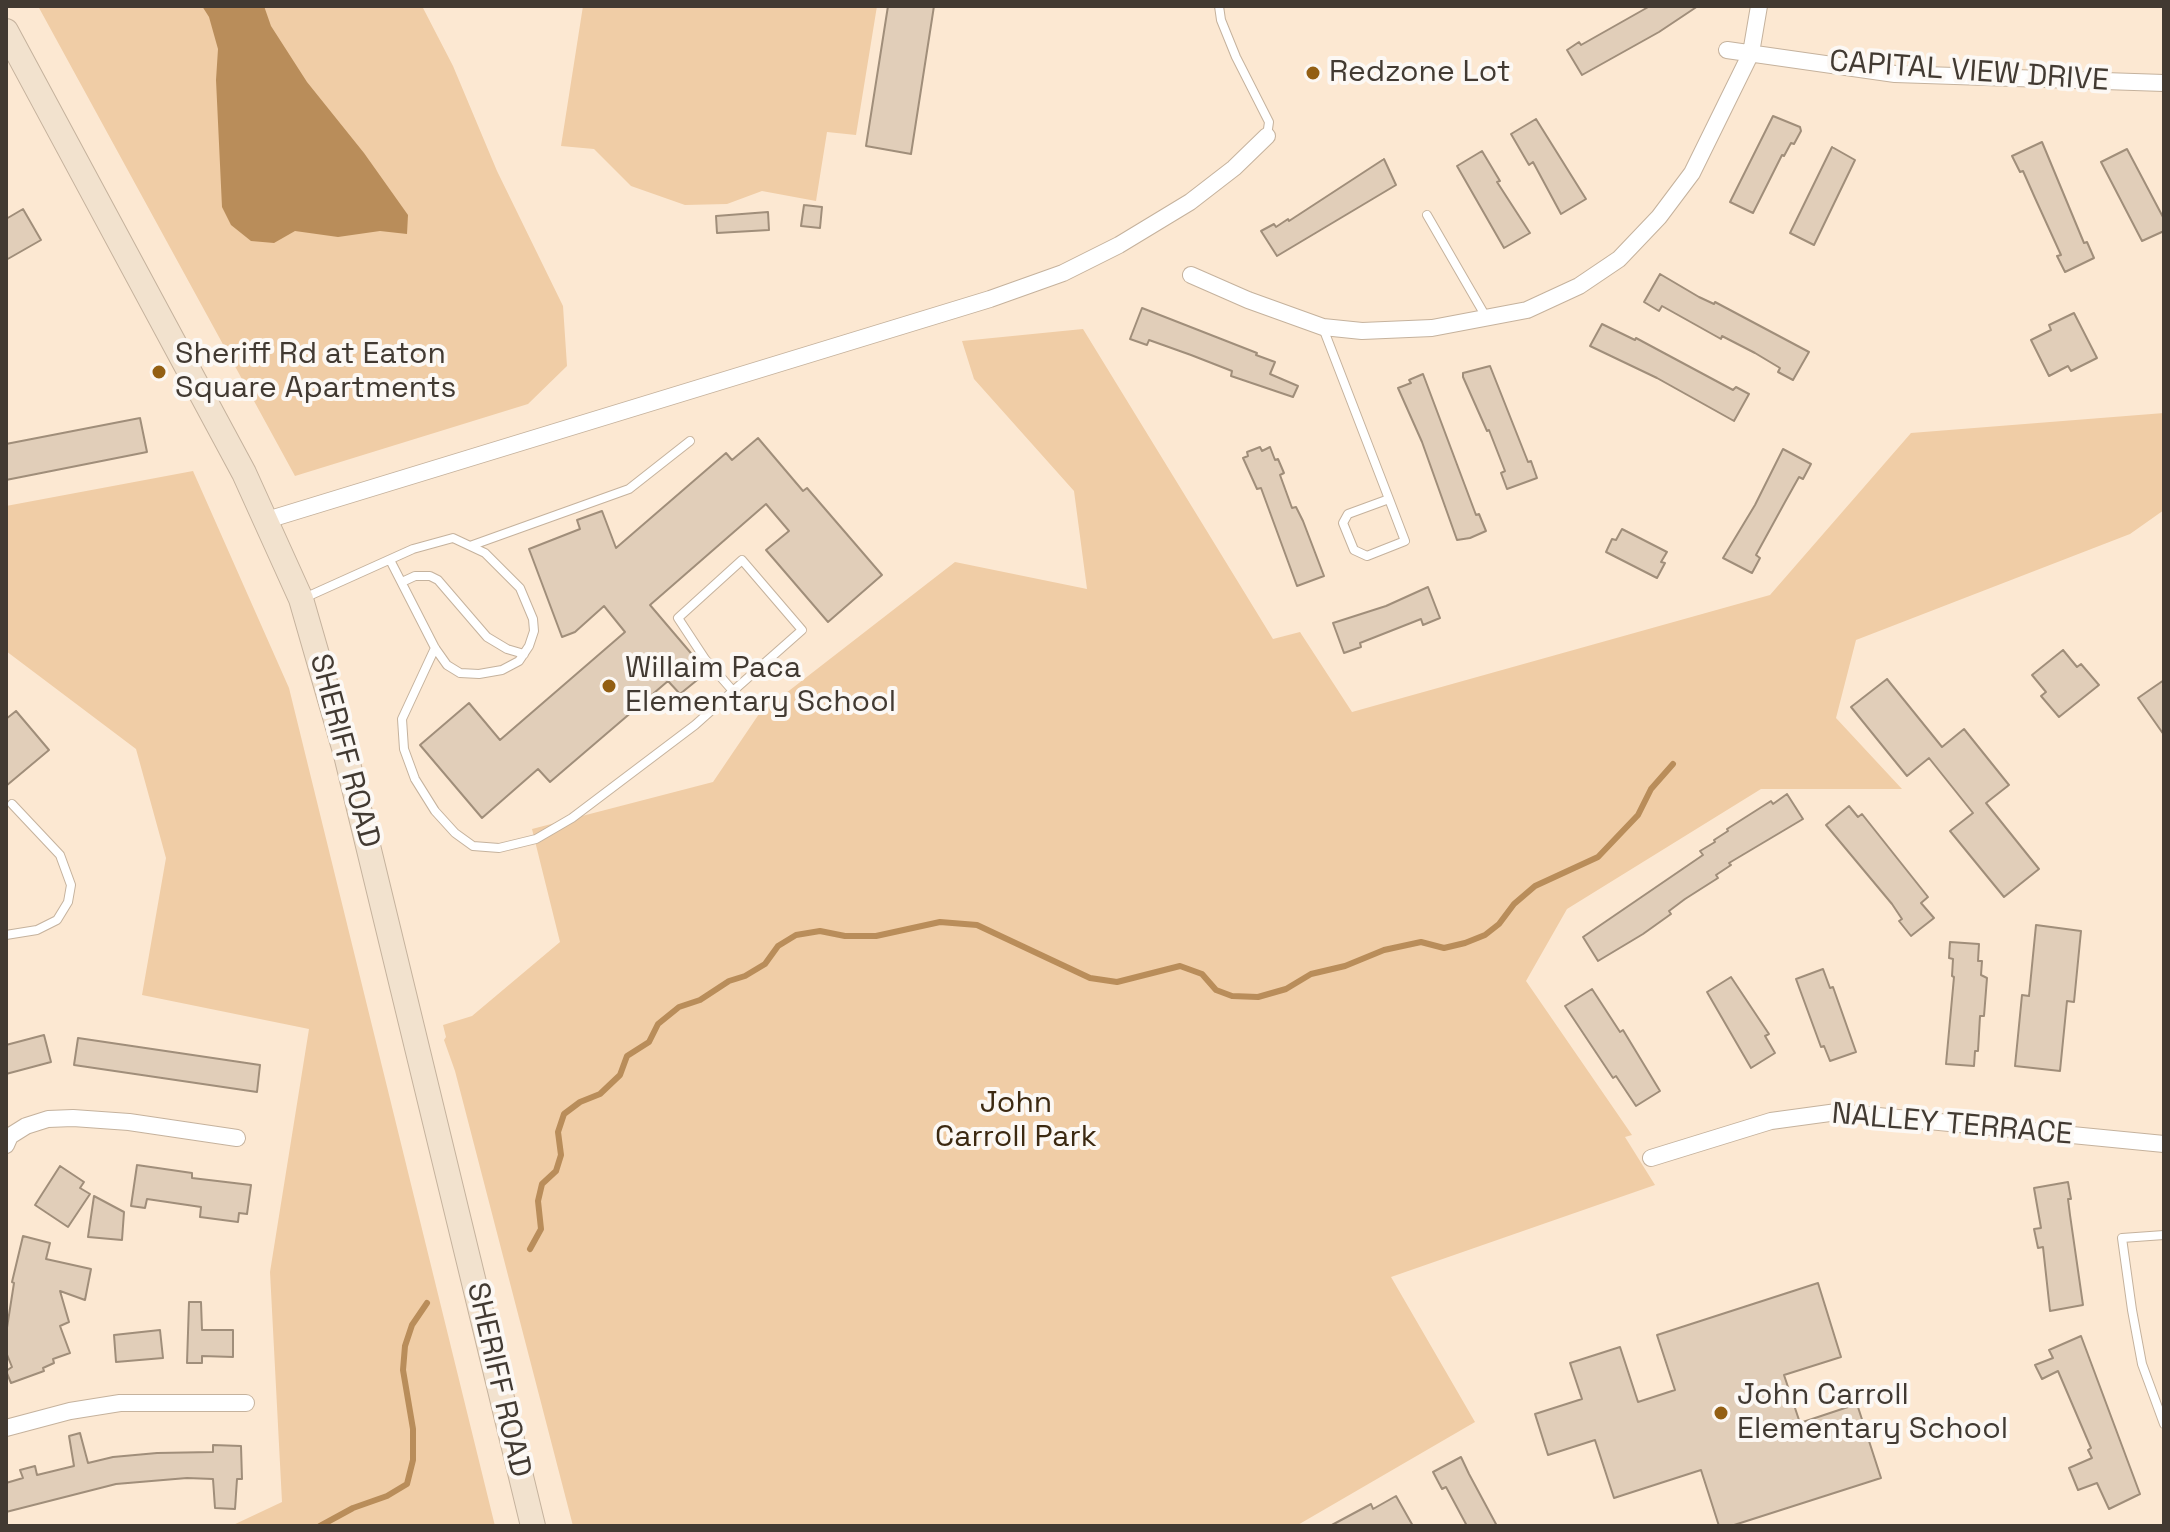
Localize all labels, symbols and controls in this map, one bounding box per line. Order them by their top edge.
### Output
street label: CAPITAL VIEW DRIVE [1828,44,2110,100]
place label: Redzone Lot [1329,55,1510,91]
marker: Redzone Lot [1304,64,1322,82]
place label: Sheriff Rd at Eaton Square Apartments [175,337,456,408]
marker: Sheriff Rd at Eaton Square Apartments [150,363,168,381]
street label: SHERIFF ROAD [301,650,387,852]
place label: Willaim Paca Elementary School [625,651,896,722]
marker: Willaim Paca Elementary School [600,677,618,695]
park label: John Carroll Park [935,1086,1097,1156]
street label: NALLEY TERRACE [1830,1097,2074,1153]
street label: SHERIFF ROAD [458,1279,538,1481]
place label: John Carroll Elementary School [1737,1378,2008,1448]
marker: John Carroll Elementary School [1712,1404,1730,1422]

